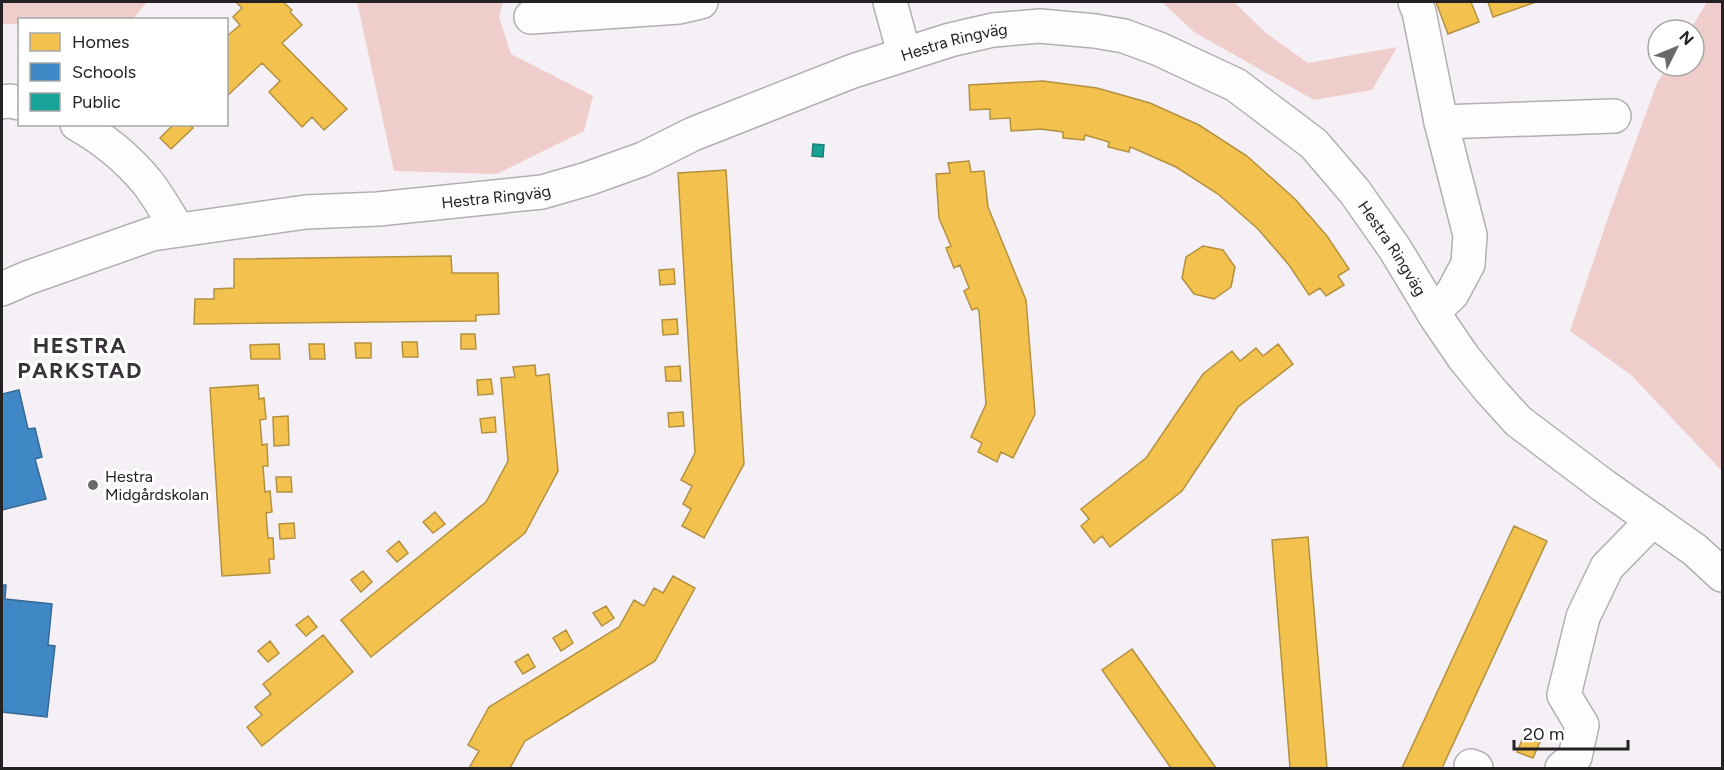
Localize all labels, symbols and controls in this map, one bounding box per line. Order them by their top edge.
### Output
legend [18,18,228,126]
north arrow [1646,18,1706,78]
street label: Hestra Ringväg [898,19,1008,65]
text: N [1675,27,1698,49]
text: Homes [72,31,130,53]
text: Schools [72,61,136,83]
text: Public [72,91,121,113]
street label: Hestra Ringväg [440,180,553,212]
street label: Hestra Ringväg [1354,197,1430,299]
district label: HESTRA PARKSTAD [17,332,143,384]
place label: Hestra Midgårdskolan [105,467,209,504]
marker: Hestra Midgårdskolan [86,478,100,492]
scale bar [1514,713,1628,751]
text: 20 m [1523,723,1564,745]

